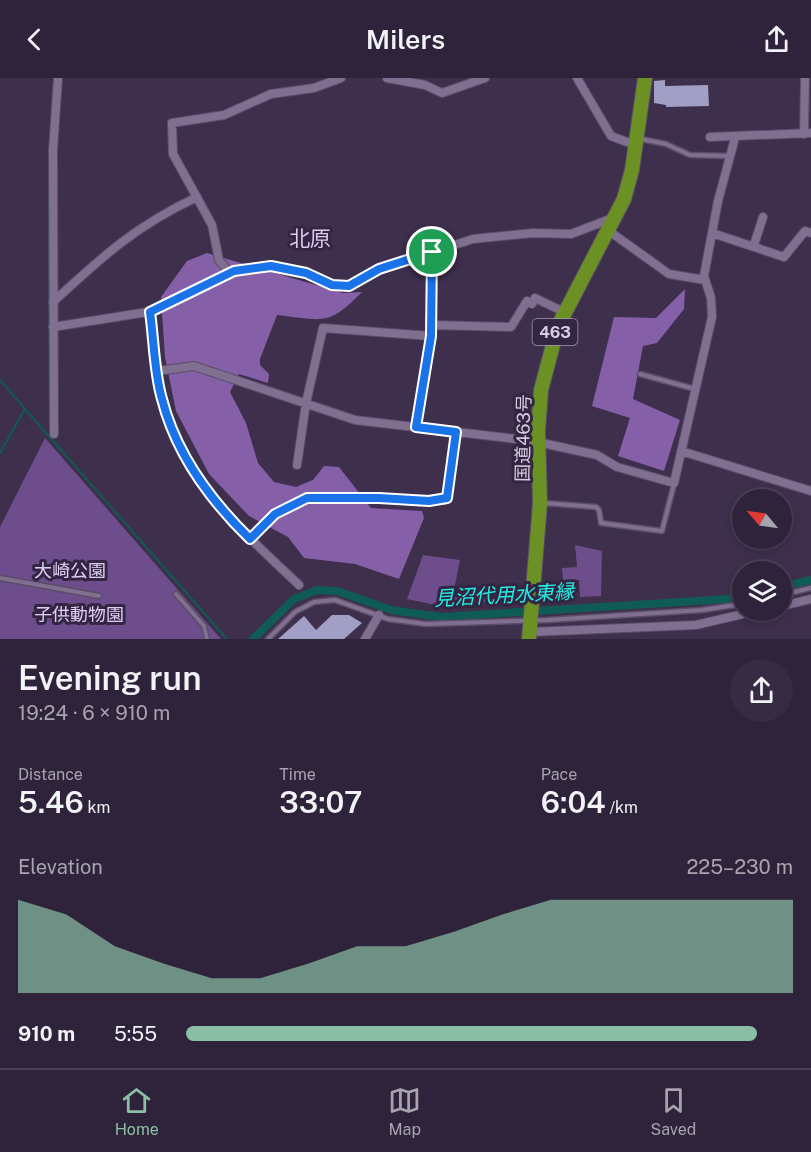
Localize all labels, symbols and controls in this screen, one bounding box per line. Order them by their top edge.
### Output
icon: back [18,23,51,56]
text: Milers [366,23,445,55]
icon: share [760,23,793,56]
district label: 北原 [289,226,331,251]
pin [406,226,457,277]
icon: arrive [415,235,448,268]
road number: 463 [532,319,578,345]
street label: 国道463号 [512,394,534,482]
north arrow [732,489,792,549]
map controls [732,489,792,621]
park label: 大崎公園 [34,560,106,581]
button: layers [732,561,792,621]
water label: 見沼代用水東縁 [433,579,577,611]
park label: 子供動物園 [34,604,124,625]
text: Evening run [18,659,201,697]
button: share [730,659,793,722]
text: 19:24 · 6 × 910 m [18,701,170,725]
text: Distance [18,765,83,784]
text: Time [279,765,316,784]
text: Pace [541,765,577,784]
text: 5.46 [18,784,84,820]
text: 33:07 [279,784,362,820]
text: 6:04 [541,784,606,820]
text: km [84,798,110,817]
text: /km [606,798,638,817]
text: Elevation [18,855,103,879]
text: 225–230 m [686,855,793,879]
text: 910 m [18,1022,75,1046]
text: 5:55 [114,1022,157,1046]
tab: Home [115,1084,159,1139]
tab: Map [388,1084,421,1139]
tab: Saved [651,1084,696,1139]

